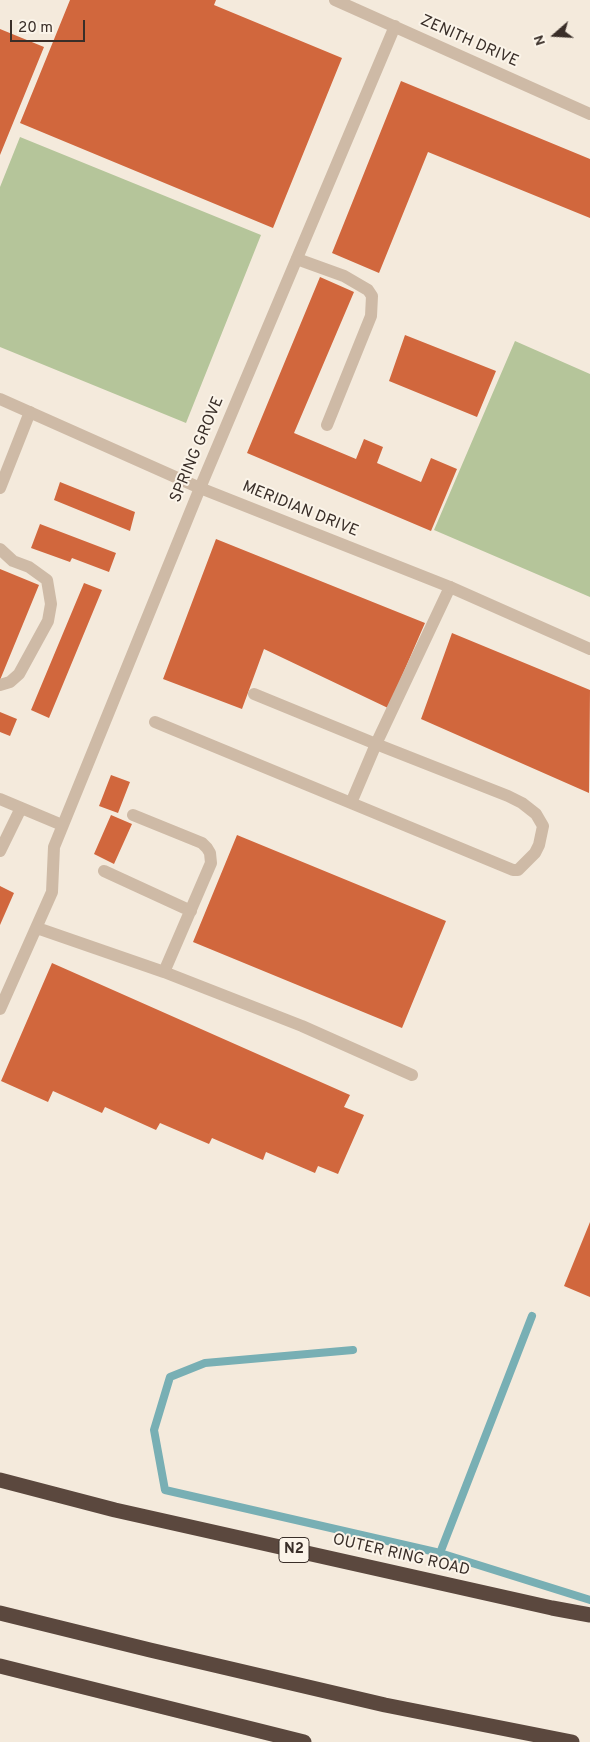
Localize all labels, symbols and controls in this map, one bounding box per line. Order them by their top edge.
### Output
scale bar [12,10,88,42]
north arrow [530,10,580,60]
street label: ZENITH DRIVE [417,12,521,72]
text: 20 m [18,19,53,38]
text: N [531,33,550,48]
street label: SPRING GROVE [167,394,229,506]
street label: MERIDIAN DRIVE [239,478,361,542]
street label: OUTER RING ROAD [331,1531,471,1581]
road number: N2 [279,1538,309,1562]

